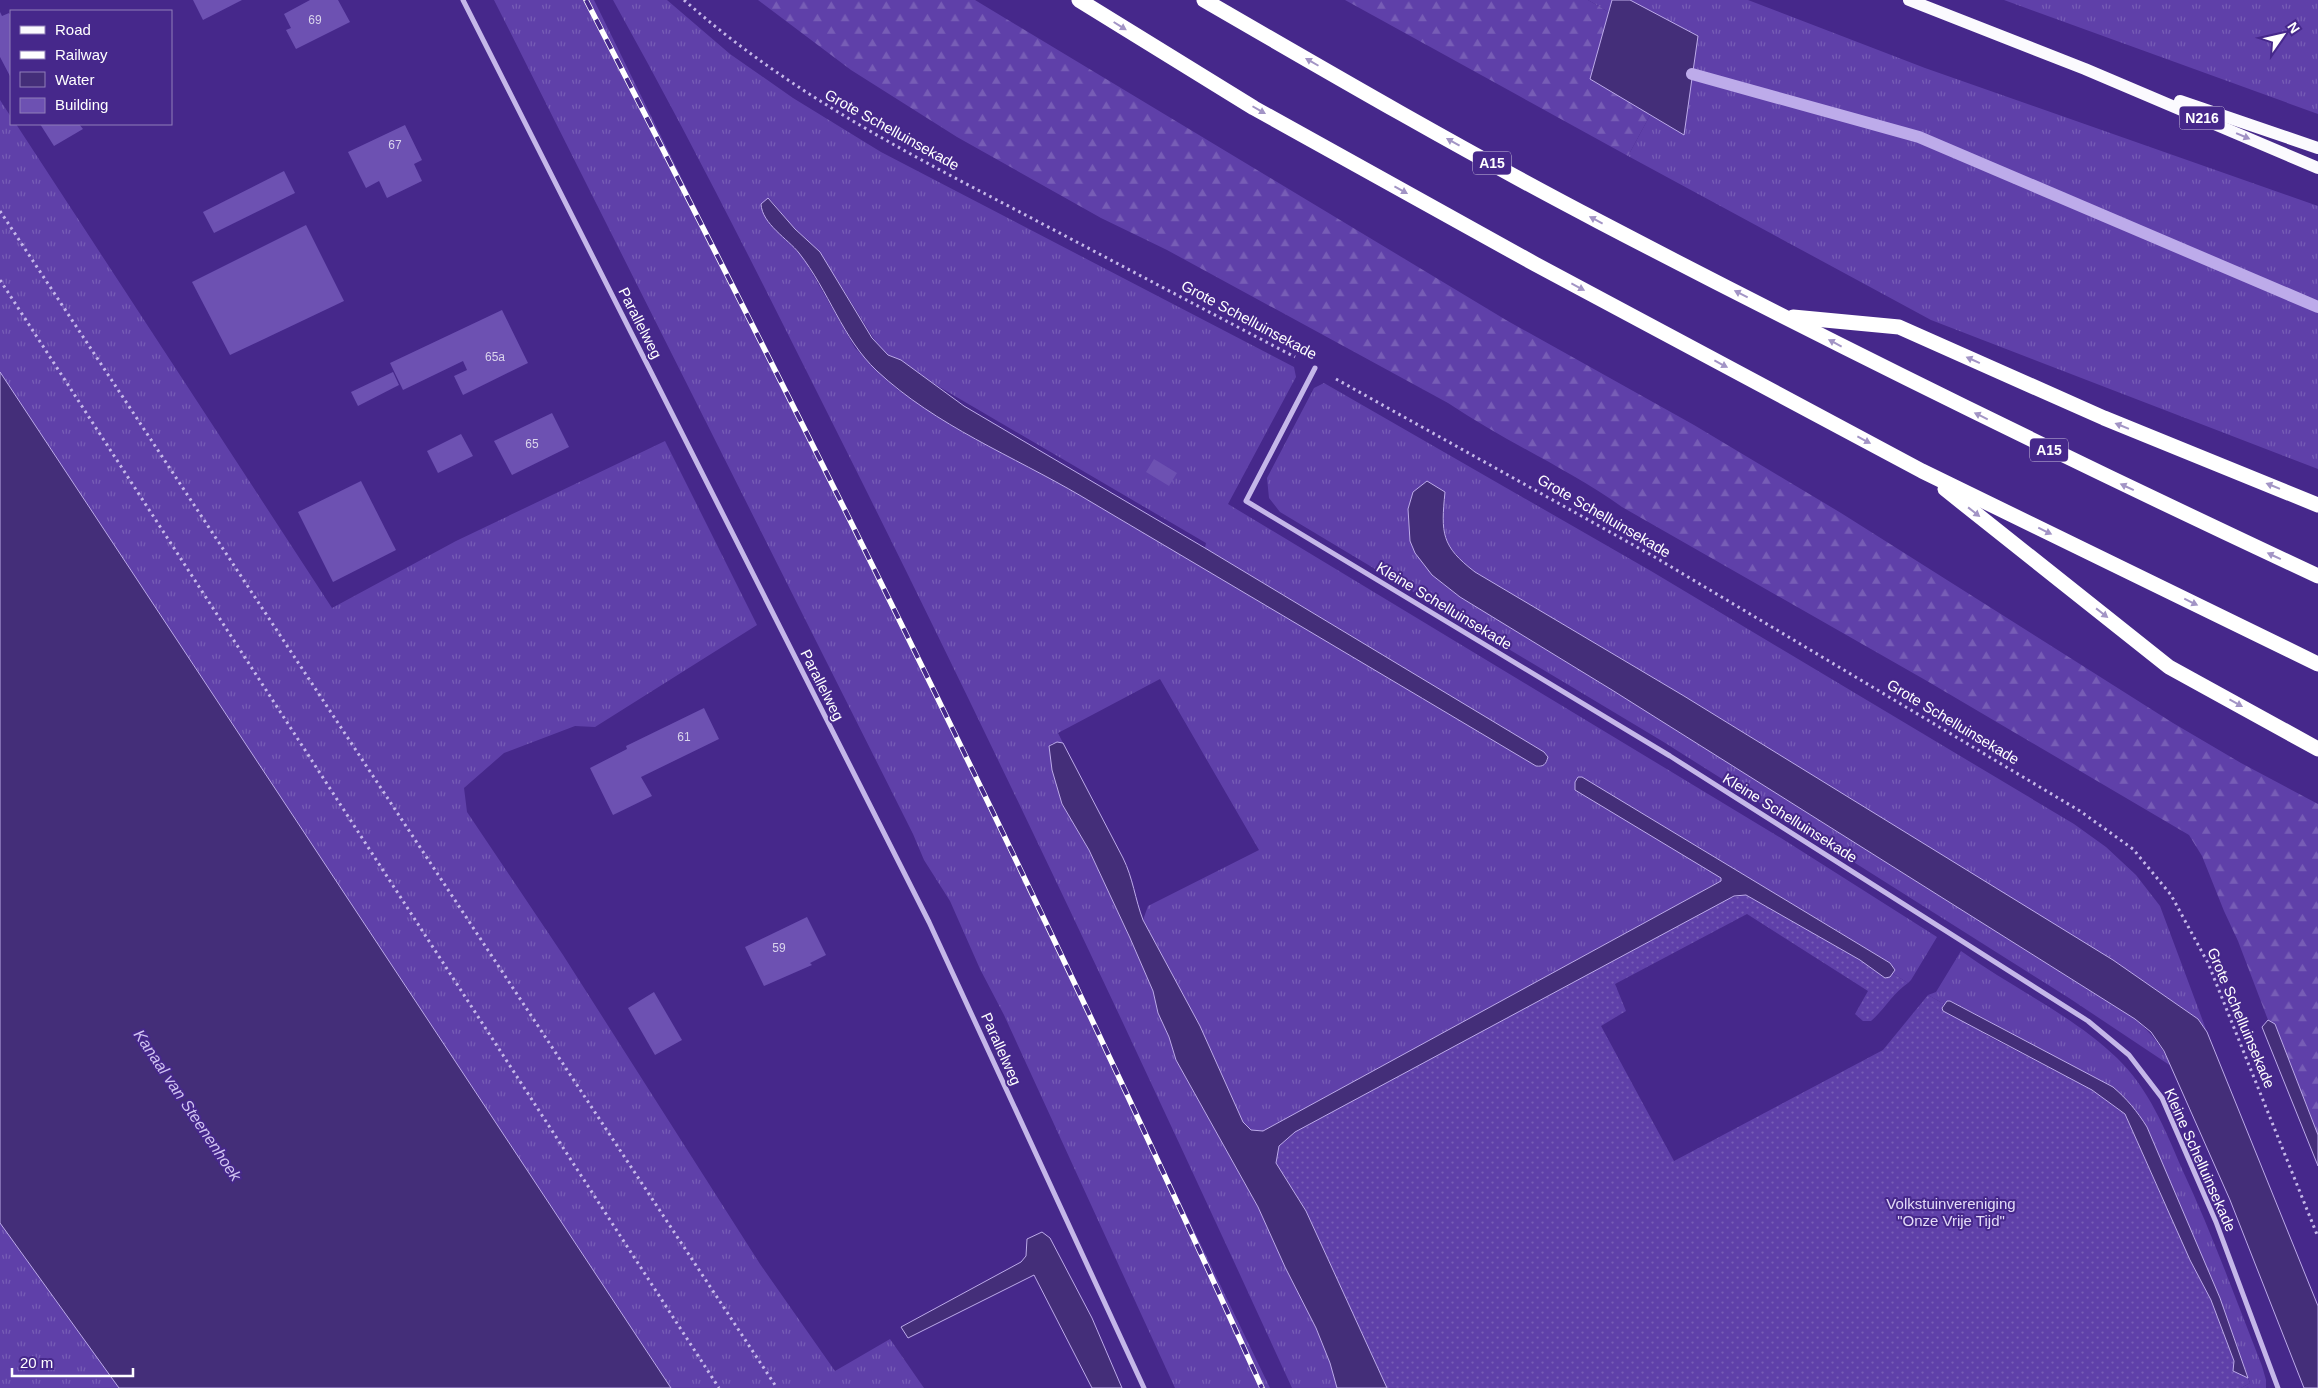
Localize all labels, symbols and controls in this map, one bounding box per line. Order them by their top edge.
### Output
legend [10,10,172,125]
north arrow [2258,10,2308,60]
house number: 69 [308,13,322,27]
text: N [2284,19,2303,36]
text: Road [55,21,91,38]
one-way arrow [1114,21,1127,30]
text: Railway [55,46,108,63]
one-way arrow [1305,58,1318,67]
text: Water [55,71,94,88]
street label: Grote Schelluinsekade [822,86,962,174]
text: Building [55,96,108,113]
one-way arrow [1252,106,1265,115]
road number: N216 [2180,106,2224,130]
one-way arrow [2236,132,2251,140]
house number: 67 [388,138,402,152]
one-way arrow [1446,138,1461,146]
road number: A15 [1473,152,1511,174]
one-way arrow [1394,185,1407,194]
one-way arrow [1589,216,1603,224]
street label: Grote Schelluinsekade [1179,277,1320,362]
one-way arrow [1570,283,1585,291]
street label: Parallelweg [615,284,666,361]
one-way arrow [1734,290,1748,298]
one-way arrow [1828,339,1843,347]
house number: 65a [485,350,505,364]
one-way arrow [1966,356,1980,364]
one-way arrow [1714,360,1728,368]
one-way arrow [1973,411,1988,420]
one-way arrow [2115,421,2129,429]
one-way arrow [1857,436,1872,444]
house number: 65 [525,437,539,451]
road number: A15 [2030,438,2068,462]
street label: Grote Schelluinsekade [1535,470,1674,561]
one-way arrow [2120,482,2134,490]
one-way arrow [2266,482,2280,490]
one-way arrow [1967,507,1980,518]
one-way arrow [2038,527,2052,535]
one-way arrow [2267,551,2281,559]
street label: Kleine Schelluinsekade [1373,558,1515,653]
one-way arrow [2184,598,2198,606]
one-way arrow [2095,608,2108,619]
street label: Parallelweg [797,646,848,723]
street label: Grote Schelluinsekade [1884,675,2022,768]
one-way arrow [2229,699,2243,708]
house number: 61 [677,730,691,744]
street label: Kleine Schelluinsekade [1720,769,1861,866]
house number: 59 [772,941,786,955]
street label: Grote Schelluinsekade [2204,945,2279,1091]
street label: Parallelweg [978,1010,1025,1088]
water label: Kanaal van Steenenhoek [131,1026,245,1185]
street label: Kleine Schelluinsekade [2161,1085,2240,1234]
park label: Volkstuinvereniging "Onze Vrije Tijd" [1886,1195,2016,1229]
scale bar [12,1346,134,1378]
text: 20 m [20,1354,53,1371]

